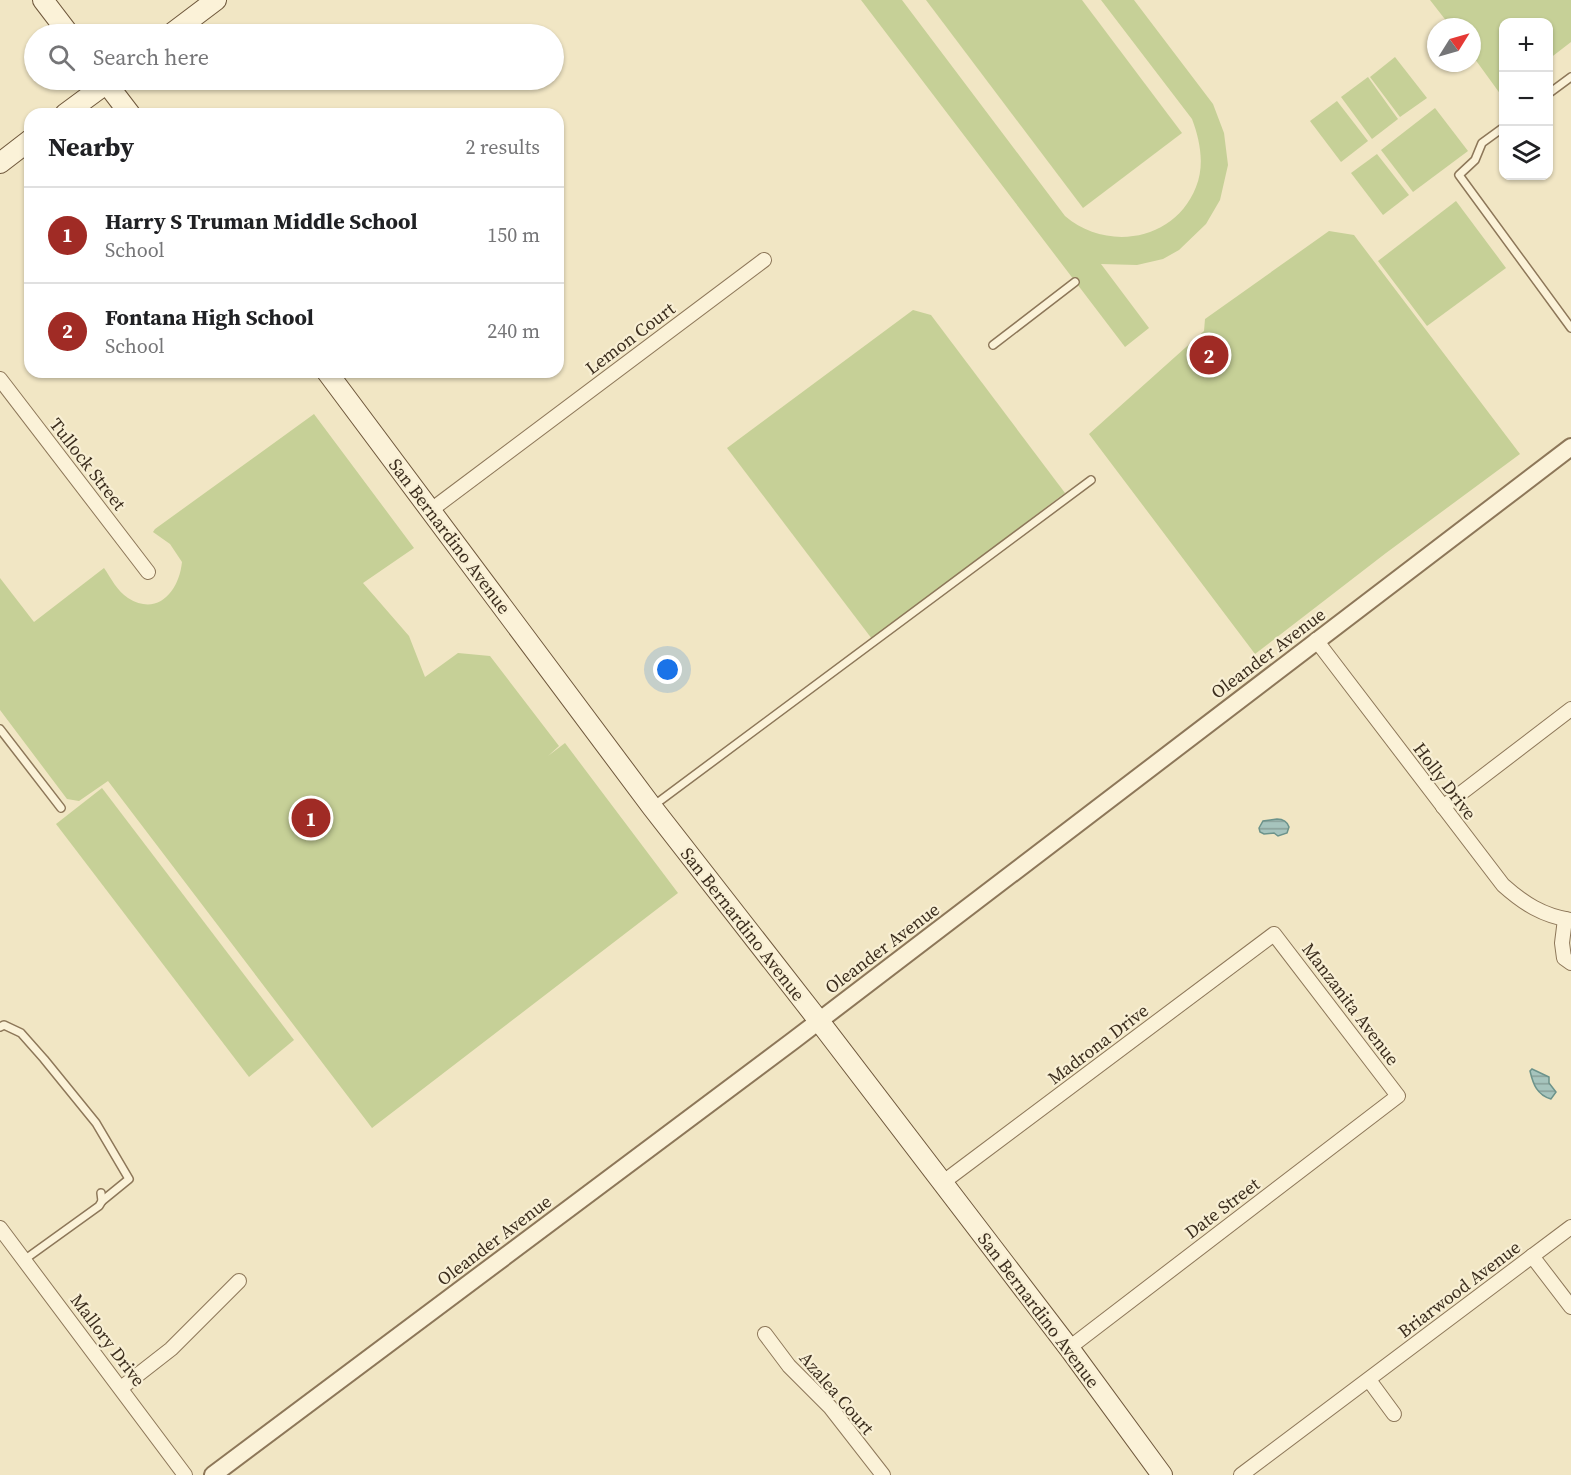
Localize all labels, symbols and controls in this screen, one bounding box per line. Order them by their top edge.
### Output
north arrow [1427,18,1481,72]
map controls [1499,18,1553,180]
button: + [1499,18,1553,72]
search box [24,24,564,90]
icon: search [45,41,78,74]
text: Search here [93,42,209,72]
button: − [1499,72,1553,126]
button: layers [1499,126,1553,180]
text: Nearby [48,129,134,165]
text: 2 results [465,133,540,161]
text: Harry S Truman Middle School [105,206,418,236]
text: 1 [62,221,73,249]
text: 150 m [487,221,540,249]
text: School [105,236,165,264]
street label: Lemon Court [580,296,680,380]
text: Fontana High School [105,302,314,332]
text: 2 [62,317,73,345]
text: 240 m [487,317,540,345]
text: School [105,332,165,360]
pin: 2 [1190,332,1228,378]
street label: Tullock Street [44,413,132,515]
street label: San Bernardino Avenue [383,453,517,619]
street label: Oleander Avenue [1206,602,1330,704]
your location [653,655,682,684]
street label: Holly Drive [1408,737,1482,825]
pin: 1 [292,796,330,840]
street label: San Bernardino Avenue [675,842,811,1006]
street label: Oleander Avenue [820,897,944,999]
street label: Manzanita Avenue [1297,937,1405,1071]
street label: Madrona Drive [1042,998,1154,1090]
street label: Date Street [1179,1172,1265,1244]
street label: Oleander Avenue [432,1189,556,1291]
street label: San Bernardino Avenue [972,1227,1106,1393]
street label: Briarwood Avenue [1392,1235,1526,1343]
street label: Mallory Drive [65,1288,151,1392]
street label: Azalea Court [794,1346,880,1440]

